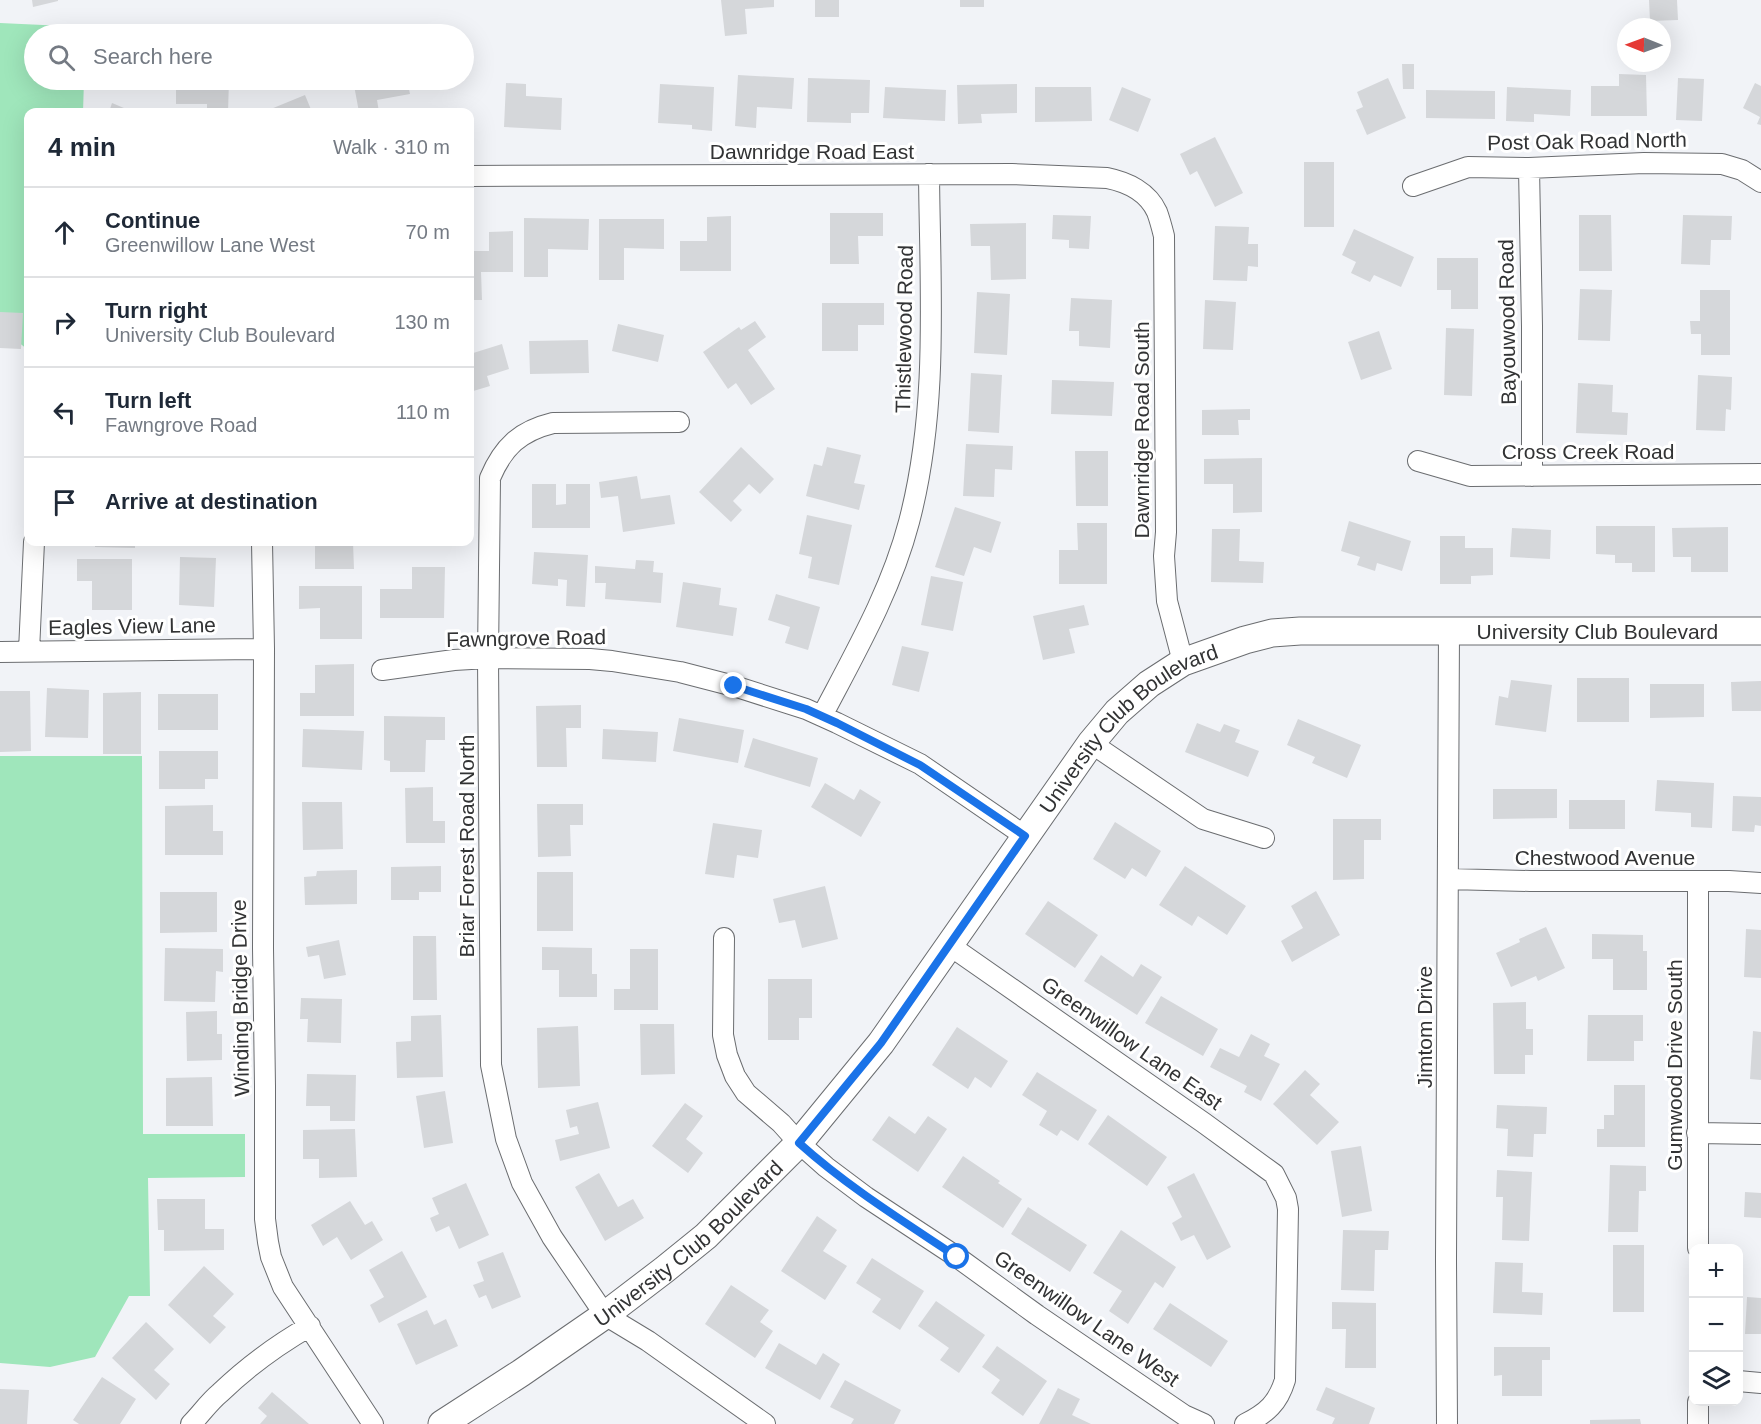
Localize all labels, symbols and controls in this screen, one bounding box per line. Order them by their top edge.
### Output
north arrow [1617,18,1671,72]
search box [24,24,474,90]
icon: search [45,41,78,74]
text: Search here [93,44,213,69]
street label: Post Oak Road North [1487,128,1687,154]
text: 4 min [48,132,116,162]
text: Walk · 310 m [333,136,450,158]
street label: Dawnridge Road East [710,140,914,163]
text: Continue [105,208,200,233]
icon: ahead [48,216,81,249]
text: 70 m [406,221,450,243]
text: Greenwillow Lane West [105,234,315,256]
street label: Bayouwood Road [1494,239,1520,405]
street label: Thistlewood Road [891,245,917,413]
text: Turn right [105,298,207,323]
icon: right [48,306,81,339]
text: 130 m [394,311,450,333]
street label: Dawnridge Road South [1130,321,1153,539]
text: University Club Boulevard [105,324,335,346]
text: Turn left [105,388,191,413]
icon: left [48,396,81,429]
text: 110 m [396,401,450,423]
text: Fawngrove Road [105,414,257,436]
street label: Cross Creek Road [1502,440,1674,463]
icon: arrive [48,486,81,519]
text: Arrive at destination [105,489,318,514]
street label: Eagles View Lane [48,613,216,639]
street label: University Club Boulevard [1476,620,1718,643]
street label: Fawngrove Road [446,625,606,651]
street label: University Club Boulevard [1034,639,1221,817]
route end [720,672,746,698]
street label: Briar Forest Road North [455,735,478,957]
street label: Chestwood Avenue [1515,846,1695,869]
street label: Winding Bridge Drive [227,899,253,1097]
street label: Gumwood Drive South [1663,959,1686,1171]
street label: Jimtom Drive [1413,966,1436,1088]
street label: Greenwillow Lane East [1037,972,1227,1114]
street label: University Club Boulevard [589,1155,787,1331]
route start [943,1243,969,1269]
map controls [1689,1244,1743,1406]
button: + [1689,1244,1743,1298]
street label: Greenwillow Lane West [990,1245,1184,1391]
button: − [1689,1298,1743,1352]
button: layers [1689,1352,1743,1406]

